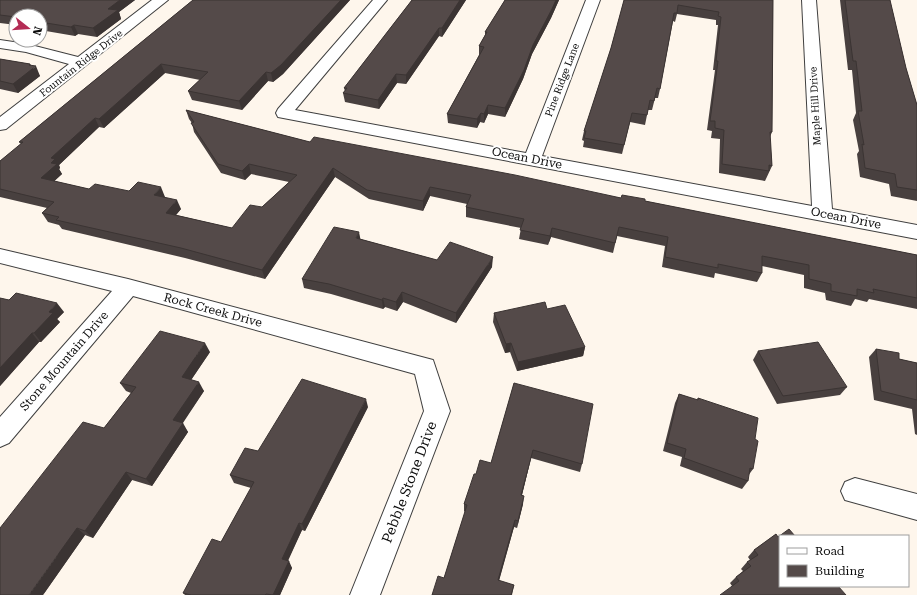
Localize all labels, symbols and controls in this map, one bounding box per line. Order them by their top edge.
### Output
north arrow [8,8,48,48]
text: N [29,25,45,37]
street label: Fountain Ridge Drive [38,27,125,99]
street label: Pine Ridge Lane [543,41,581,118]
street label: Maple Hill Drive [807,66,823,146]
street label: Ocean Drive [491,144,564,172]
street label: Ocean Drive [810,204,883,232]
street label: Rock Creek Drive [162,290,264,330]
street label: Stone Mountain Drive [17,308,111,414]
street label: Pebble Stone Drive [378,419,440,545]
legend [779,535,909,587]
text: Road [815,544,845,558]
text: Building [815,564,864,578]

